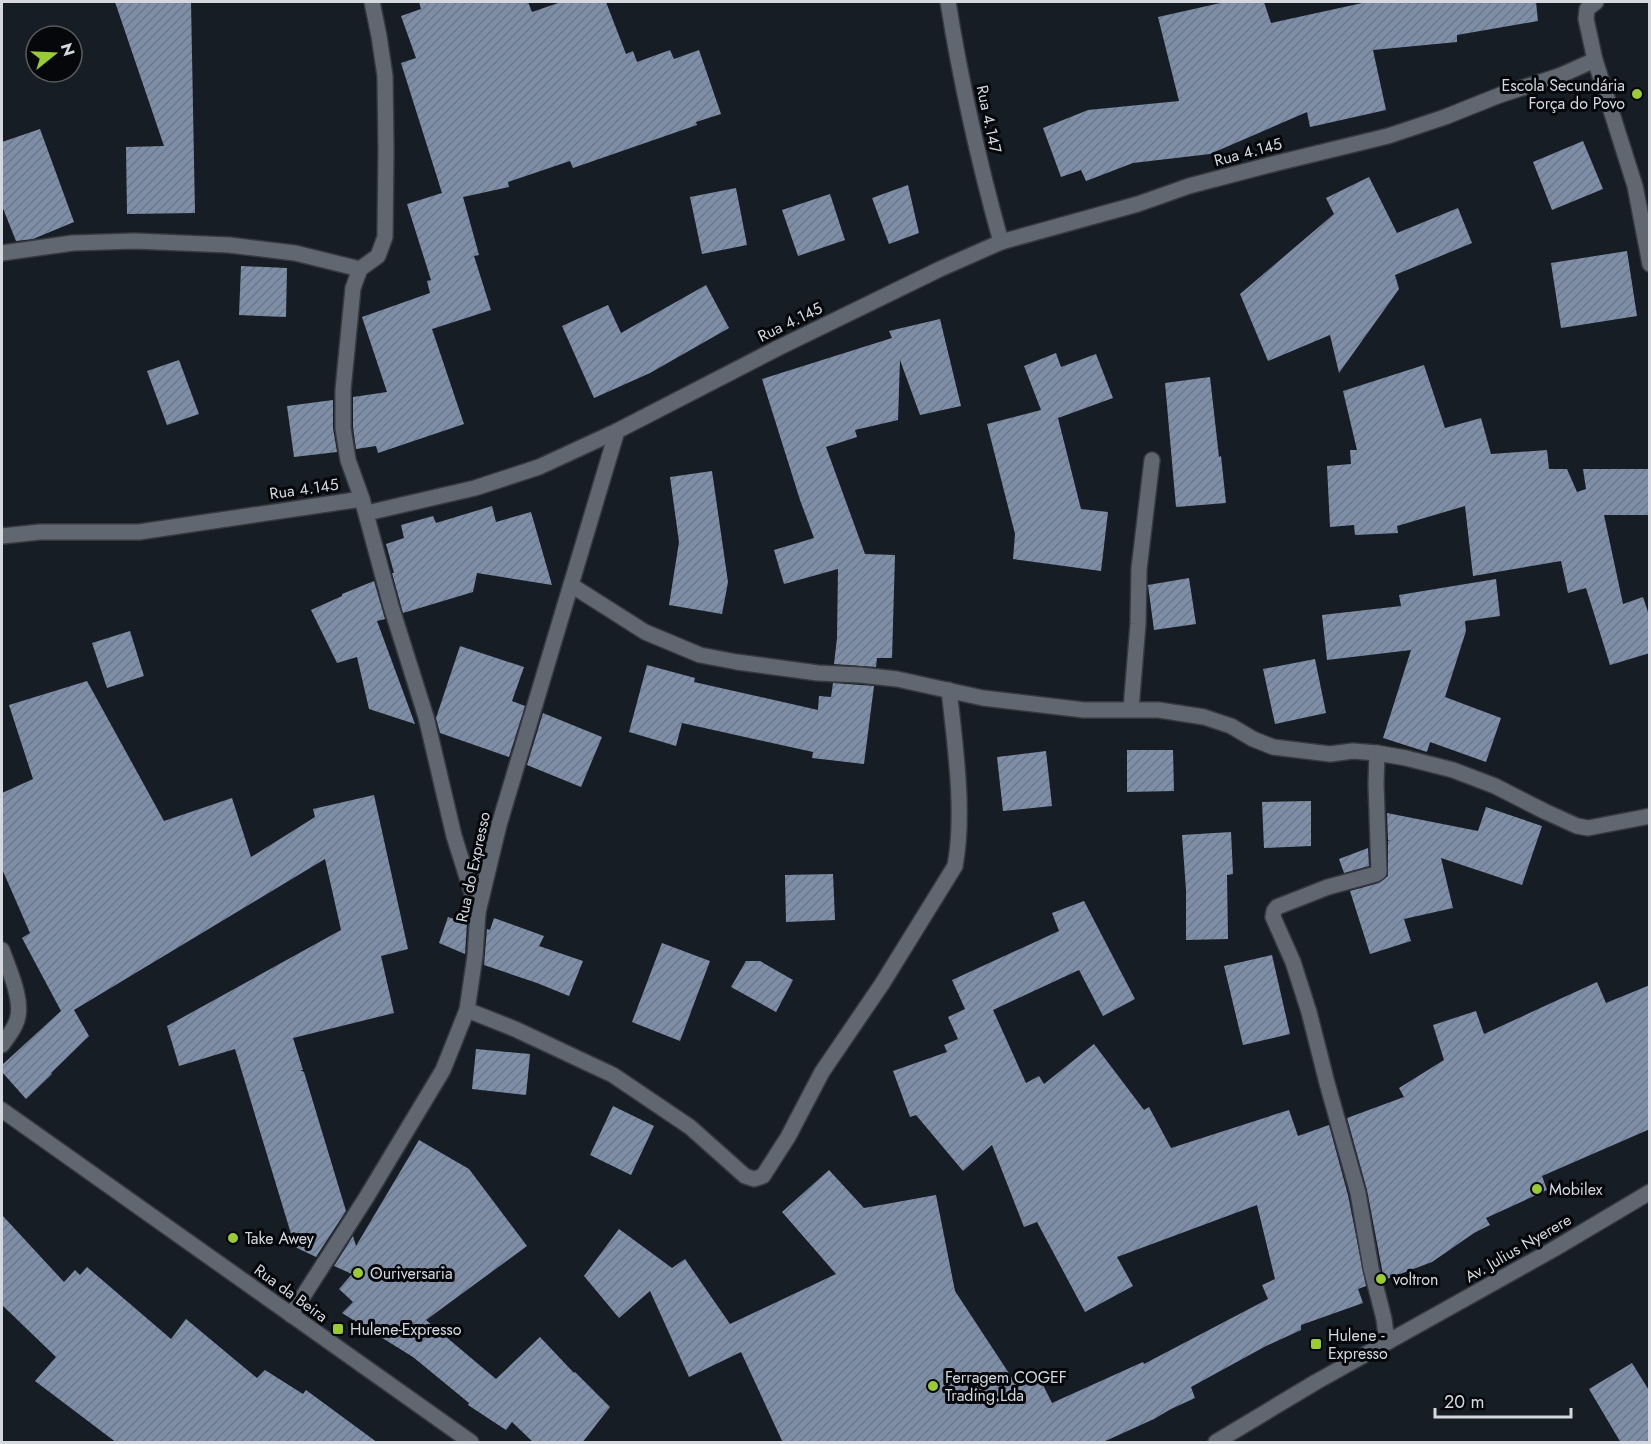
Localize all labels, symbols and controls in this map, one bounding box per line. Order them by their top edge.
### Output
north arrow [24,24,84,84]
text: N [55,40,81,59]
place label: Escola Secundária Força do Povo [1502,74,1625,115]
street label: Rua 4.147 [971,83,1008,156]
marker: Escola Secundária Força do Povo [1630,87,1644,101]
street label: Rua 4.145 [1211,132,1285,172]
street label: Rua 4.145 [754,296,826,348]
street label: Rua 4.145 [268,473,340,505]
street label: Rua do Expresso [450,809,496,924]
place label: Mobilex [1549,1178,1603,1201]
marker: Mobilex [1530,1182,1544,1196]
street label: Av. Julius Nyerere [1460,1208,1576,1288]
place label: Take Awey [245,1227,315,1250]
marker: Take Awey [226,1231,240,1245]
street label: Rua da Beira [249,1258,333,1328]
place label: Ouriversaria [370,1262,453,1285]
marker: Ouriversaria [351,1266,365,1280]
place label: voltron [1393,1268,1438,1291]
marker: voltron [1374,1272,1388,1286]
place label: Hulene-Expresso [350,1318,462,1341]
marker: Hulene-Expresso [331,1322,345,1336]
place label: Hulene - Expresso [1328,1324,1388,1365]
marker: Hulene - Expresso [1309,1337,1323,1351]
place label: Ferragem COGEF Trading.Lda [945,1366,1067,1407]
marker: Ferragem COGEF Trading.Lda [926,1379,940,1393]
scale bar [1435,1381,1572,1419]
text: 20 m [1444,1389,1484,1415]

